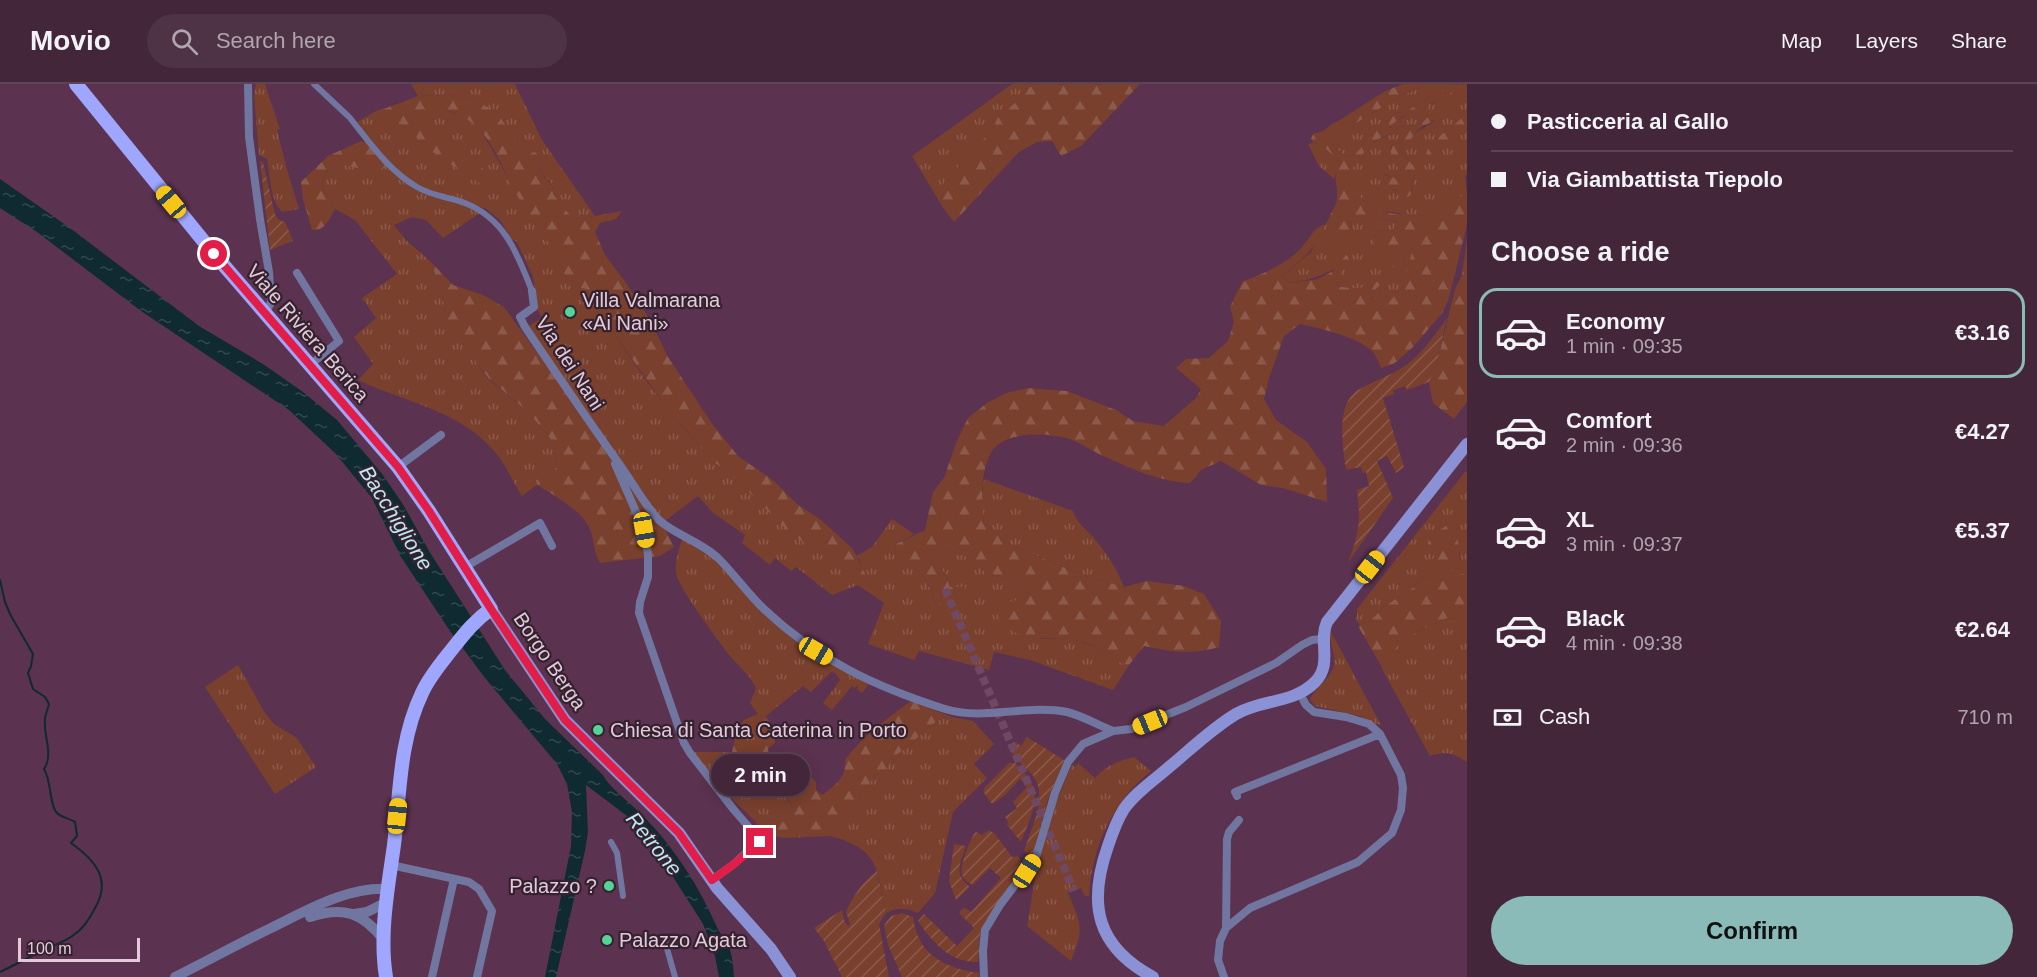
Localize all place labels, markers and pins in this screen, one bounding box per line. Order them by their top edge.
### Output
place label: Villa Valmarana «Ai Nani» [582,289,721,334]
marker: Villa Valmarana «Ai Nani» [563,305,577,319]
place label: Chiesa di Santa Caterina in Porto [610,719,907,741]
marker: Chiesa di Santa Caterina in Porto [591,723,605,737]
place label: Palazzo ? [509,875,597,897]
marker: Palazzo ? [602,879,616,893]
place label: Palazzo Agata [619,929,748,951]
marker: Palazzo Agata [600,933,614,947]

